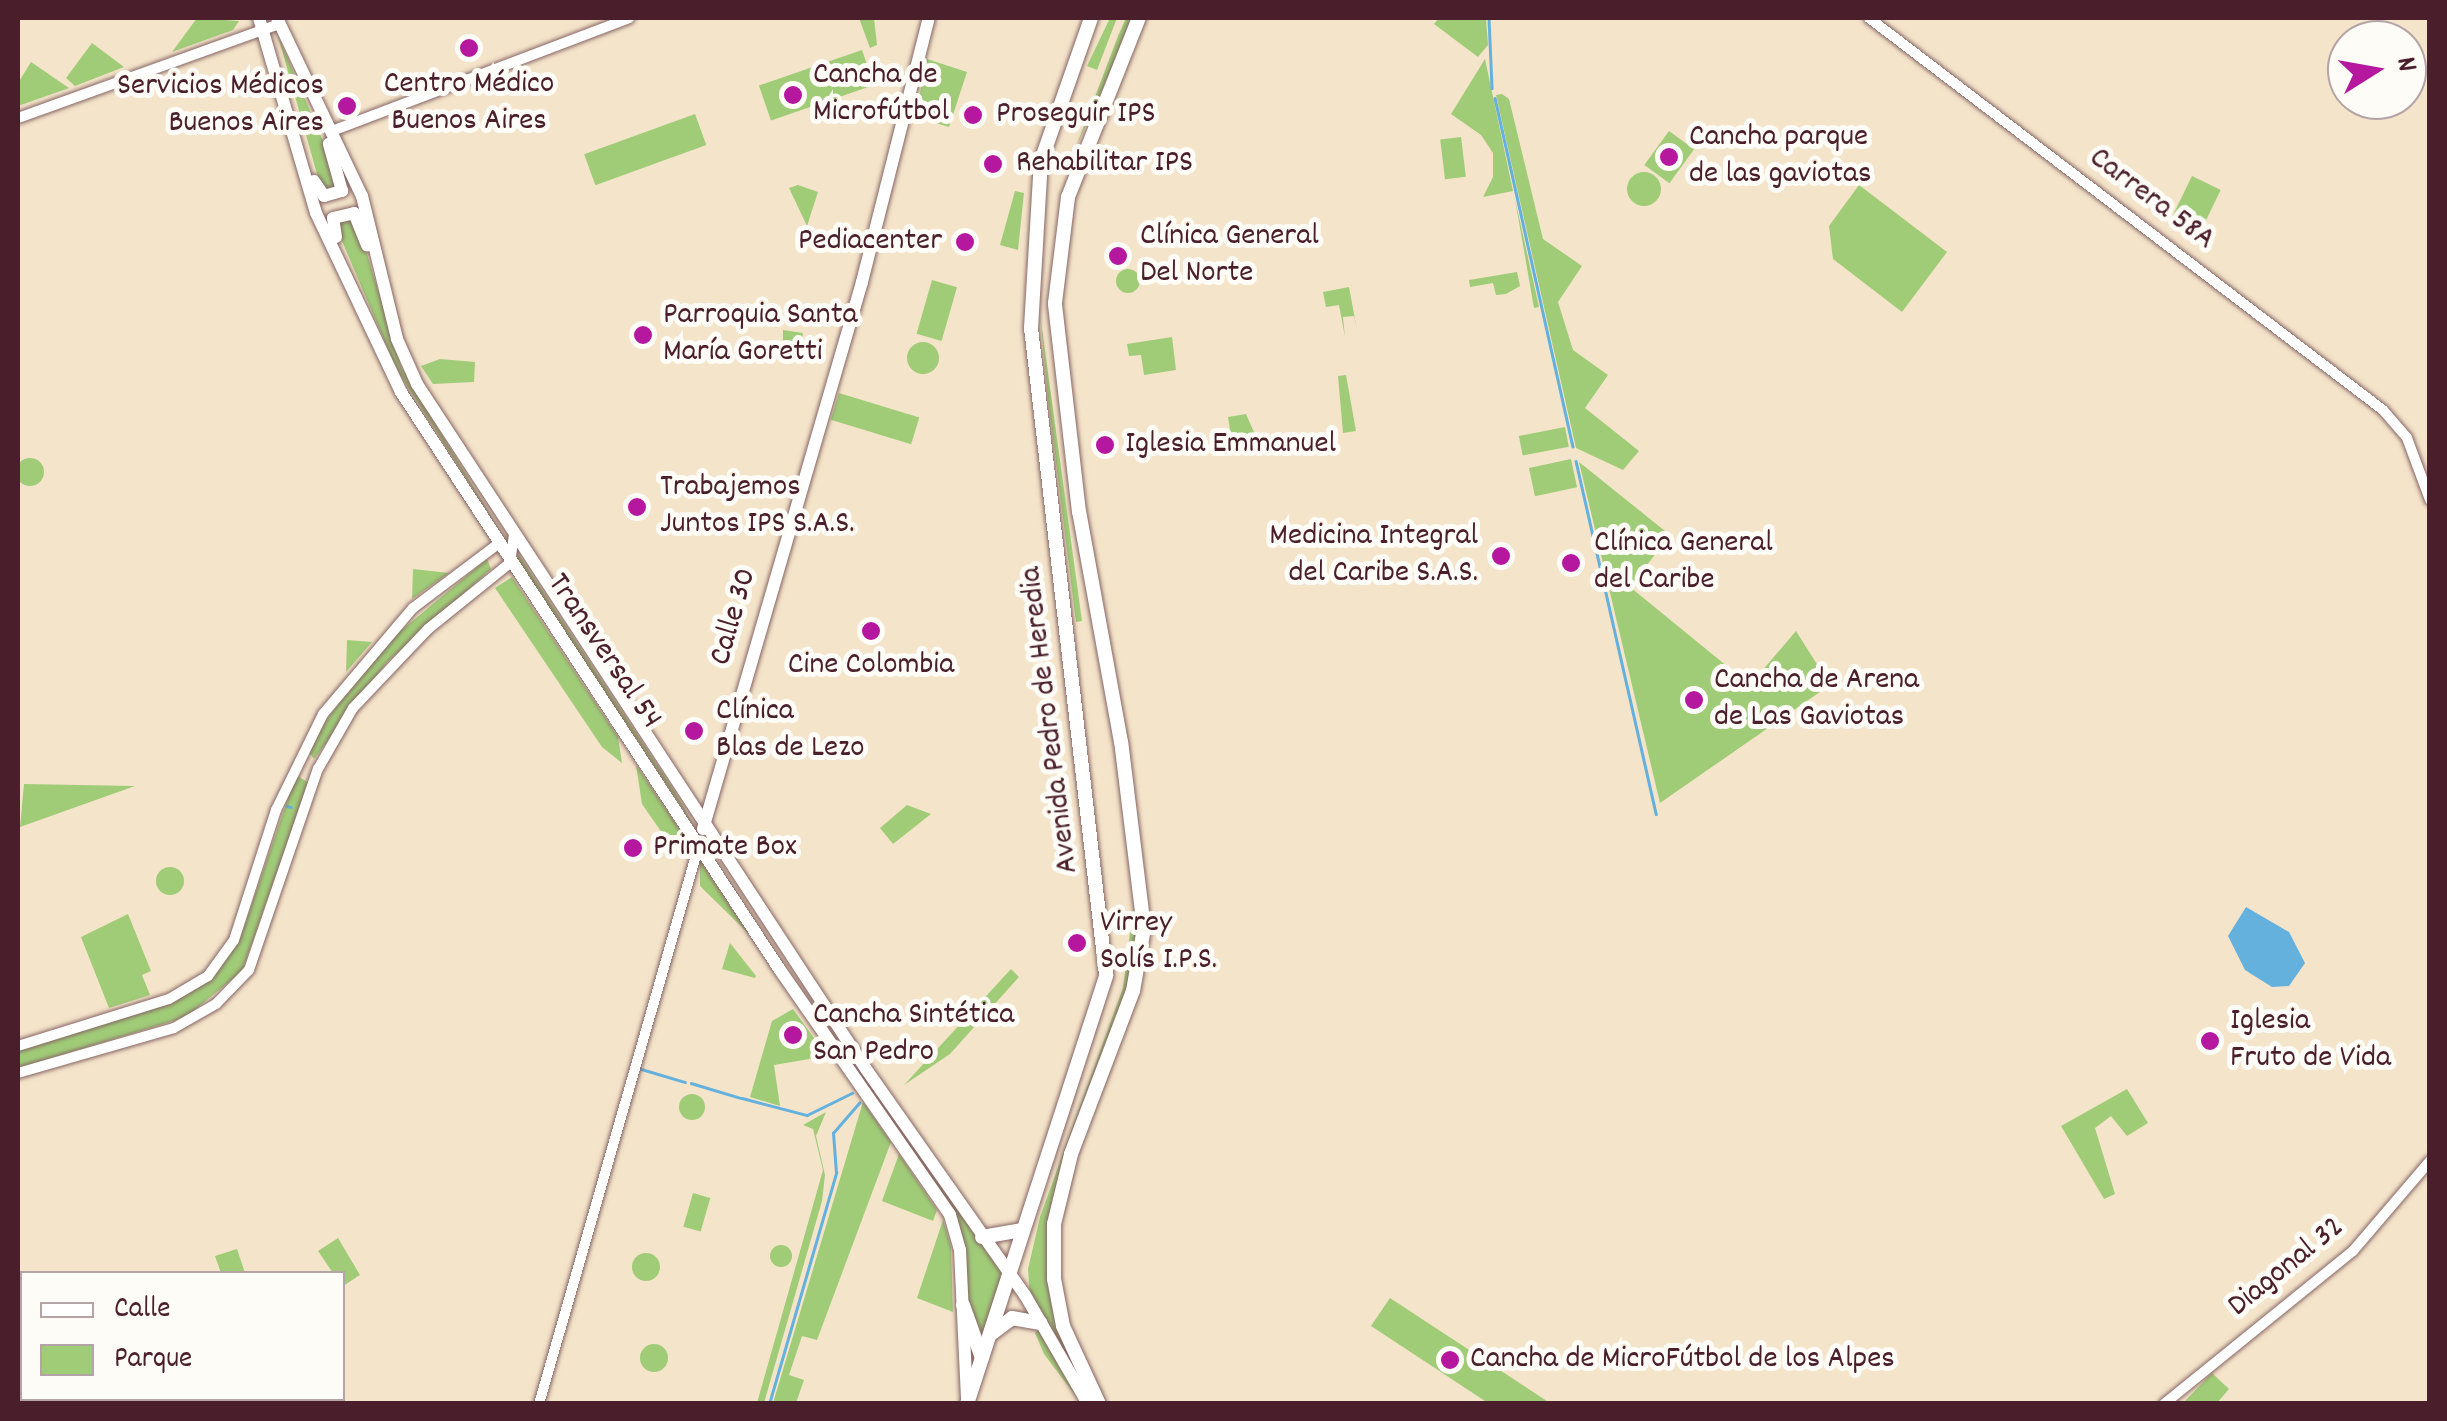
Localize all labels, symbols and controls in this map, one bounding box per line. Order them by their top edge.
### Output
north arrow [2327,20,2427,120]
marker: Centro Médico Buenos Aires [456,35,482,61]
text: N [2384,54,2425,75]
place label: Cancha de Microfútbol [813,58,949,133]
place label: Centro Médico Buenos Aires [384,67,554,142]
place label: Servicios Médicos Buenos Aires [117,69,324,144]
marker: Cancha de Microfútbol [782,84,804,106]
marker: Servicios Médicos Buenos Aires [334,93,360,119]
place label: Proseguir IPS [996,96,1156,134]
marker: Proseguir IPS [960,102,986,128]
place label: Cancha parque de las gaviotas [1689,120,1872,195]
street label: Carrera 58A [2080,140,2222,260]
place label: Rehabilitar IPS [1016,145,1193,183]
marker: Cancha parque de las gaviotas [1658,146,1680,168]
marker: Rehabilitar IPS [980,151,1006,177]
place label: Clínica General Del Norte [1140,219,1319,294]
place label: Pediacenter [798,223,942,261]
marker: Pediacenter [952,229,978,255]
marker: Clínica General Del Norte [1105,243,1131,269]
place label: Parroquia Santa María Goretti [663,298,857,373]
marker: Parroquia Santa María Goretti [632,324,654,346]
place label: Iglesia Emmanuel [1125,426,1336,464]
marker: Iglesia Emmanuel [1094,434,1116,456]
place label: Trabajemos Juntos IPS S.A.S. [660,470,855,545]
marker: Trabajemos Juntos IPS S.A.S. [624,494,650,520]
place label: Medicina Integral del Caribe S.A.S. [1269,519,1478,594]
place label: Clínica General del Caribe [1594,526,1773,601]
marker: Medicina Integral del Caribe S.A.S. [1488,543,1514,569]
marker: Clínica General del Caribe [1558,550,1584,576]
street label: Calle 30 [703,564,767,670]
street label: Avenida Pedro de Heredia [1013,564,1089,876]
street label: Transversal 54 [537,567,669,737]
marker: Cine Colombia [860,620,882,642]
place label: Cine Colombia [788,647,954,685]
place label: Cancha de Arena de Las Gaviotas [1714,663,1919,738]
marker: Cancha de Arena de Las Gaviotas [1683,689,1705,711]
place label: Clínica Blas de Lezo [716,694,865,769]
marker: Clínica Blas de Lezo [681,718,707,744]
place label: Primate Box [653,829,797,867]
marker: Primate Box [622,837,644,859]
place label: Virrey Solís I.P.S. [1100,906,1217,981]
marker: Virrey Solís I.P.S. [1064,930,1090,956]
place label: Cancha Sintética San Pedro [813,998,1014,1073]
place label: Iglesia Fruto de Vida [2230,1004,2391,1079]
marker: Cancha Sintética San Pedro [782,1024,804,1046]
marker: Iglesia Fruto de Vida [2199,1030,2221,1052]
street label: Diagonal 32 [2221,1209,2353,1327]
legend [20,1271,345,1401]
text: Calle [114,1289,170,1332]
text: Parque [114,1339,192,1382]
place label: Cancha de MicroFútbol de los Alpes [1470,1341,1895,1379]
marker: Cancha de MicroFútbol de los Alpes [1439,1349,1461,1371]

